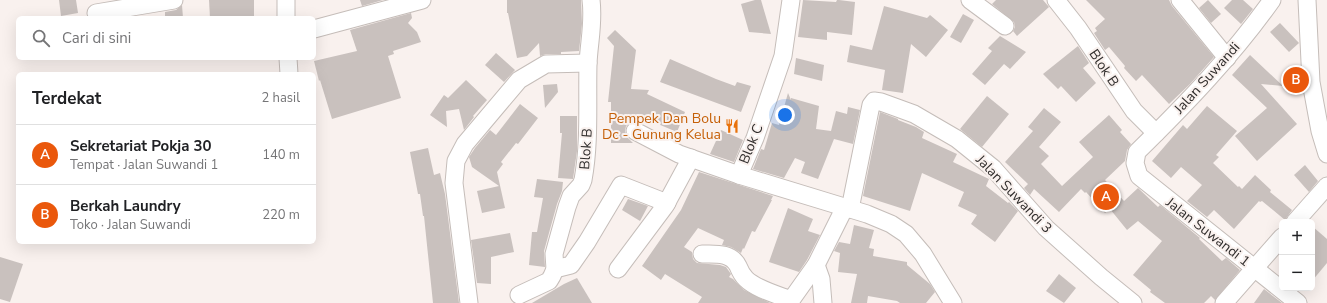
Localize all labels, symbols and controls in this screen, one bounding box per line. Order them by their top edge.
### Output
search box [16,16,316,60]
icon: search [30,27,52,49]
text: Cari di sini [62,28,131,48]
street label: Jalan Suwandi [1169,38,1244,119]
street label: Blok B [1085,46,1123,90]
pin: B [1283,65,1309,95]
text: Terdekat [32,87,101,110]
text: 2 hasil [261,89,300,107]
your location [775,105,795,125]
place label: Pempek Dan Bolu Dc - Gunung Kelua [602,109,721,144]
restaurant icon: Pempek Dan Bolu Dc - Gunung Kelua [724,118,740,134]
street label: Blok C [734,121,768,167]
street label: Blok B [575,128,597,170]
text: Sekretariat Pokja 30 [70,136,211,156]
text: A [40,146,50,164]
text: 140 m [262,146,300,164]
street label: Jalan Suwandi 3 [971,150,1056,237]
text: Tempat · Jalan Suwandi 1 [70,156,218,174]
pin: A [1093,182,1119,212]
street label: Jalan Suwandi 1 [1161,193,1254,271]
text: Berkah Laundry [70,196,181,216]
text: B [41,206,49,224]
text: 220 m [262,206,300,224]
text: Toko · Jalan Suwandi [70,216,191,234]
map controls [1279,219,1315,291]
button: + [1279,219,1315,255]
button: − [1279,255,1315,291]

